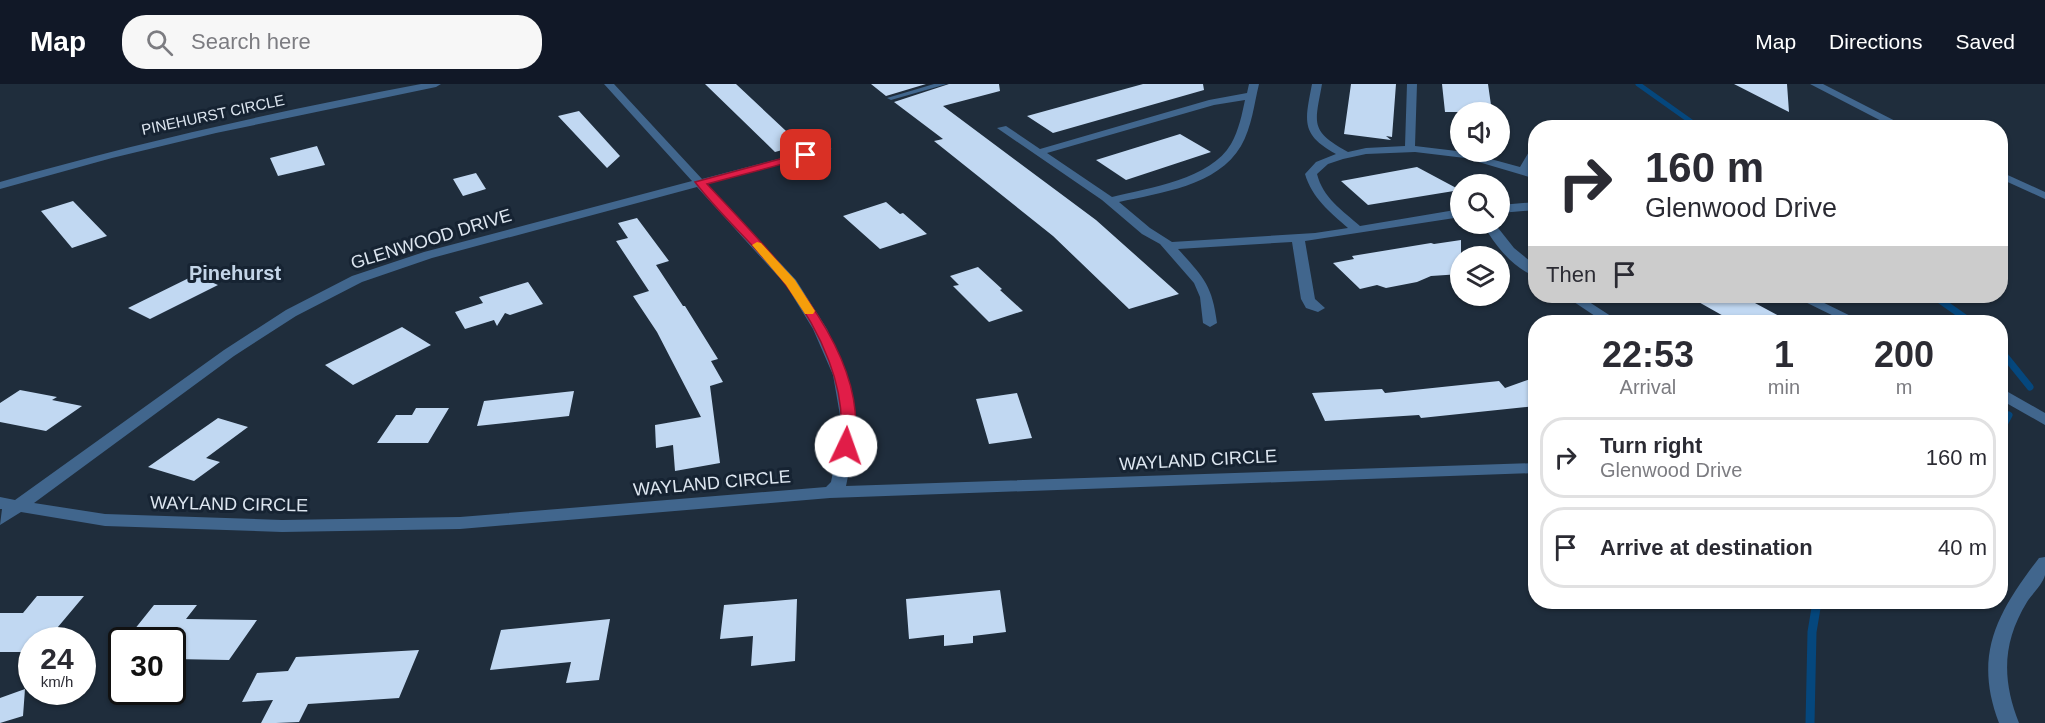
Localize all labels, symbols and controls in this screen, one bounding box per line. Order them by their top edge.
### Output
search box [122,15,542,69]
text: Map [30,26,86,57]
icon: search [143,26,176,59]
text: Search here [191,29,311,54]
text: Map [1755,30,1796,53]
text: Directions [1829,30,1922,53]
text: Saved [1955,30,2015,53]
street label: PINEHURST CIRCLE [140,91,286,138]
map controls [1450,102,1510,306]
button: sound [1450,102,1510,162]
pin [780,129,831,180]
icon: arrive [789,138,822,171]
icon: right [1546,144,1624,222]
text: 160 m [1645,144,1764,191]
button: search [1450,174,1510,234]
text: Glenwood Drive [1645,193,1837,223]
street label: GLENWOOD DRIVE [348,205,514,273]
button: layers [1450,246,1510,306]
icon: arrive [1608,258,1641,291]
district label: Pinehurst [189,262,281,284]
text: Then [1546,262,1596,287]
text: 22:53 [1602,334,1694,375]
text: 1 [1774,334,1794,375]
text: 200 [1874,334,1934,375]
text: Arrival [1620,376,1676,398]
text: min [1768,376,1800,398]
text: m [1896,376,1912,398]
position arrow [814,414,878,478]
text: Turn right [1600,433,1702,458]
icon: right [1549,441,1582,474]
text: 160 m [1926,445,1987,470]
street label: WAYLAND CIRCLE [1119,446,1277,474]
text: Glenwood Drive [1600,459,1742,481]
street label: WAYLAND CIRCLE [632,466,792,500]
street label: WAYLAND CIRCLE [150,493,308,515]
icon: arrive [1549,531,1582,564]
text: Arrive at destination [1600,535,1813,560]
text: 40 m [1938,535,1987,560]
speed limit sign: 30 [108,627,186,705]
text: 24 [40,642,74,675]
text: km/h [41,673,73,690]

